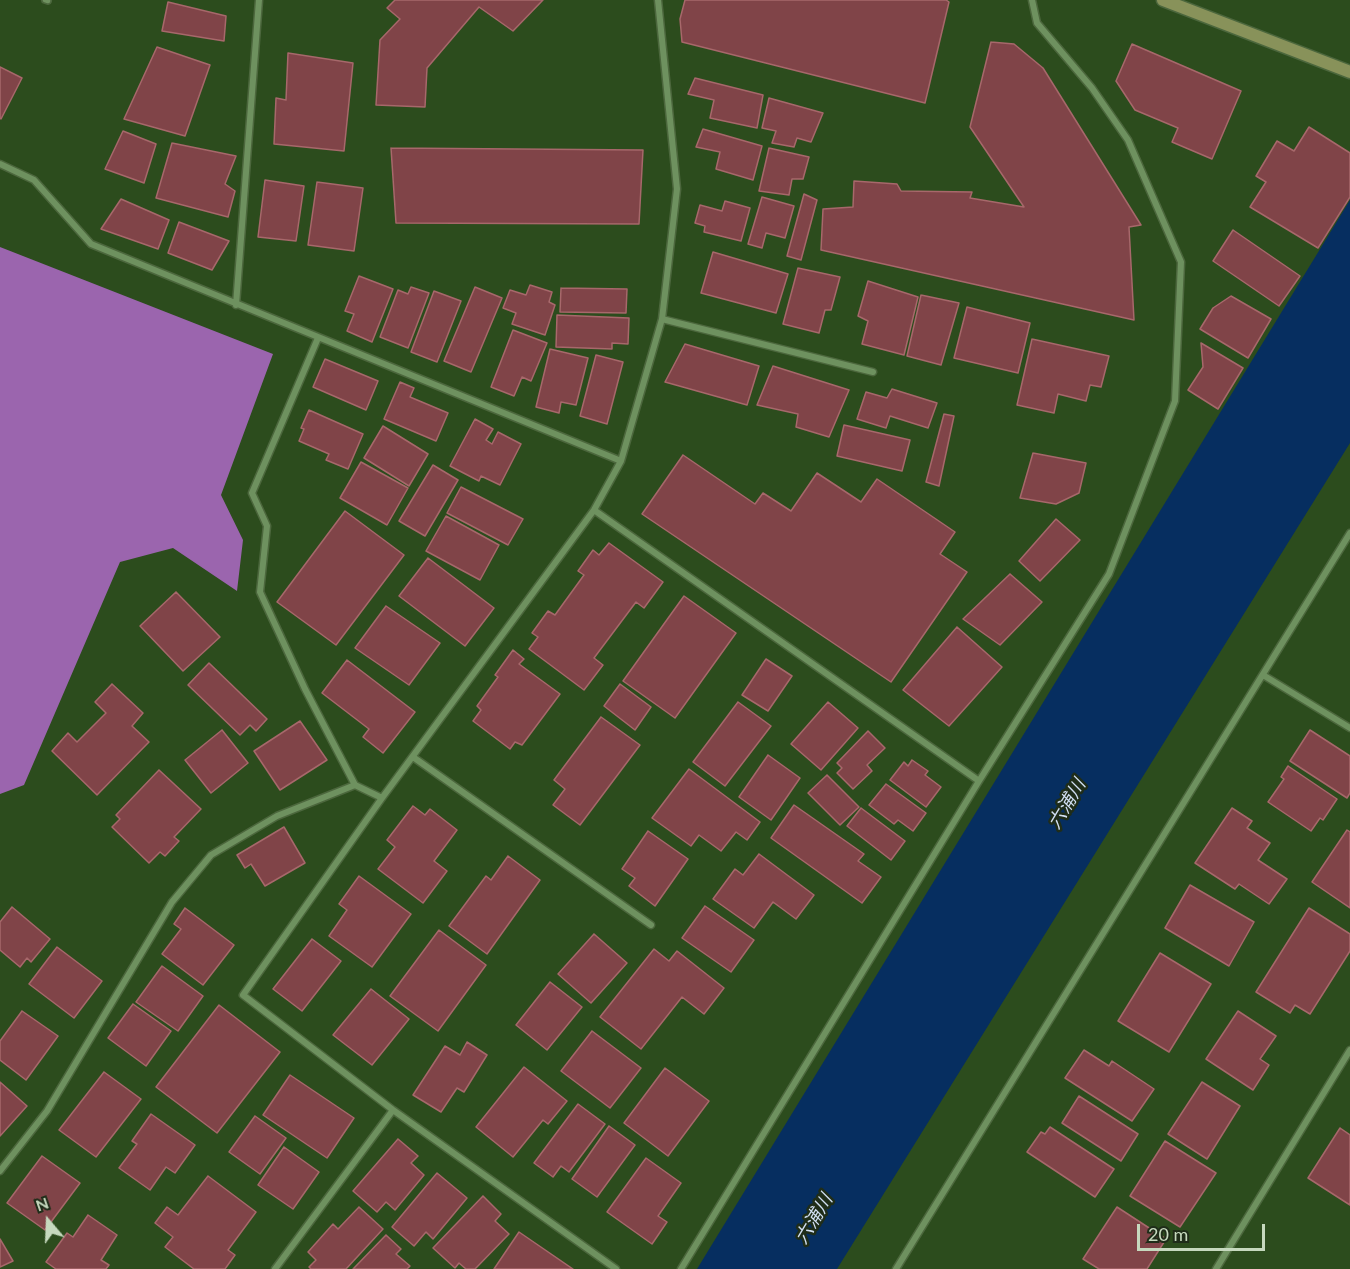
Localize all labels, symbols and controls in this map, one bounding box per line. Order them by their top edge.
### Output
water label: 六浦川 [1044,775,1090,833]
water label: 六浦川 [791,1190,837,1248]
north arrow [18,1191,78,1251]
text: N [33,1193,51,1214]
scale bar [1140,1212,1268,1250]
text: 20 m [1148,1223,1188,1245]

